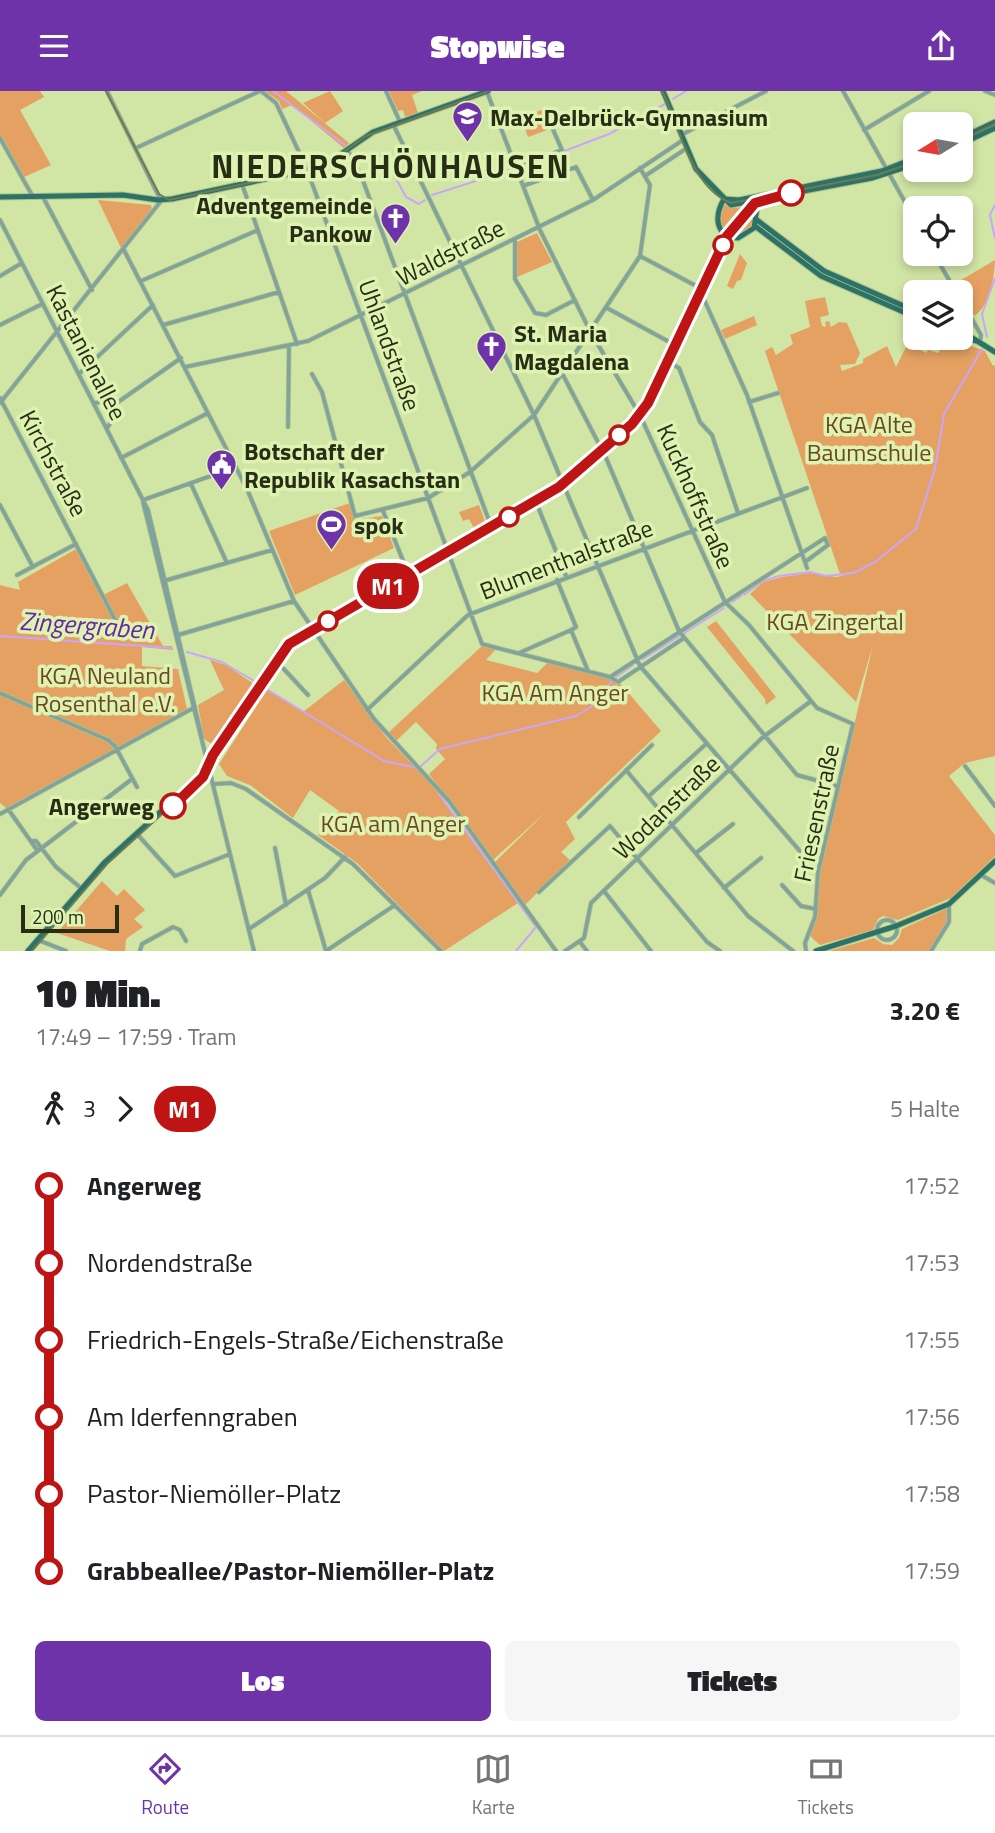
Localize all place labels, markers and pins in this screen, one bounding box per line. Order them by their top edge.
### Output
place label: Max-Delbrück-Gymnasium [490,99,768,135]
school or university icon: Max-Delbrück-Gymnasium [450,100,484,144]
unlabelled marker [778,180,804,206]
place label: Adventgemeinde Pankow [196,187,372,251]
church icon: Adventgemeinde Pankow [378,202,412,246]
unlabelled marker [713,235,733,255]
place label: St. Maria Magdalena [514,315,629,379]
church icon: St. Maria Magdalena [474,330,508,374]
unlabelled marker [609,425,629,445]
place label: Botschaft der Republik Kasachstan [244,433,460,497]
public building icon: Botschaft der Republik Kasachstan [204,448,238,492]
place label: spok [354,507,404,543]
unlabelled marker [499,507,519,527]
sports icon: spok [314,508,348,552]
unlabelled marker [318,611,338,631]
place label: Angerweg [49,788,154,824]
marker: Angerweg [160,793,186,819]

